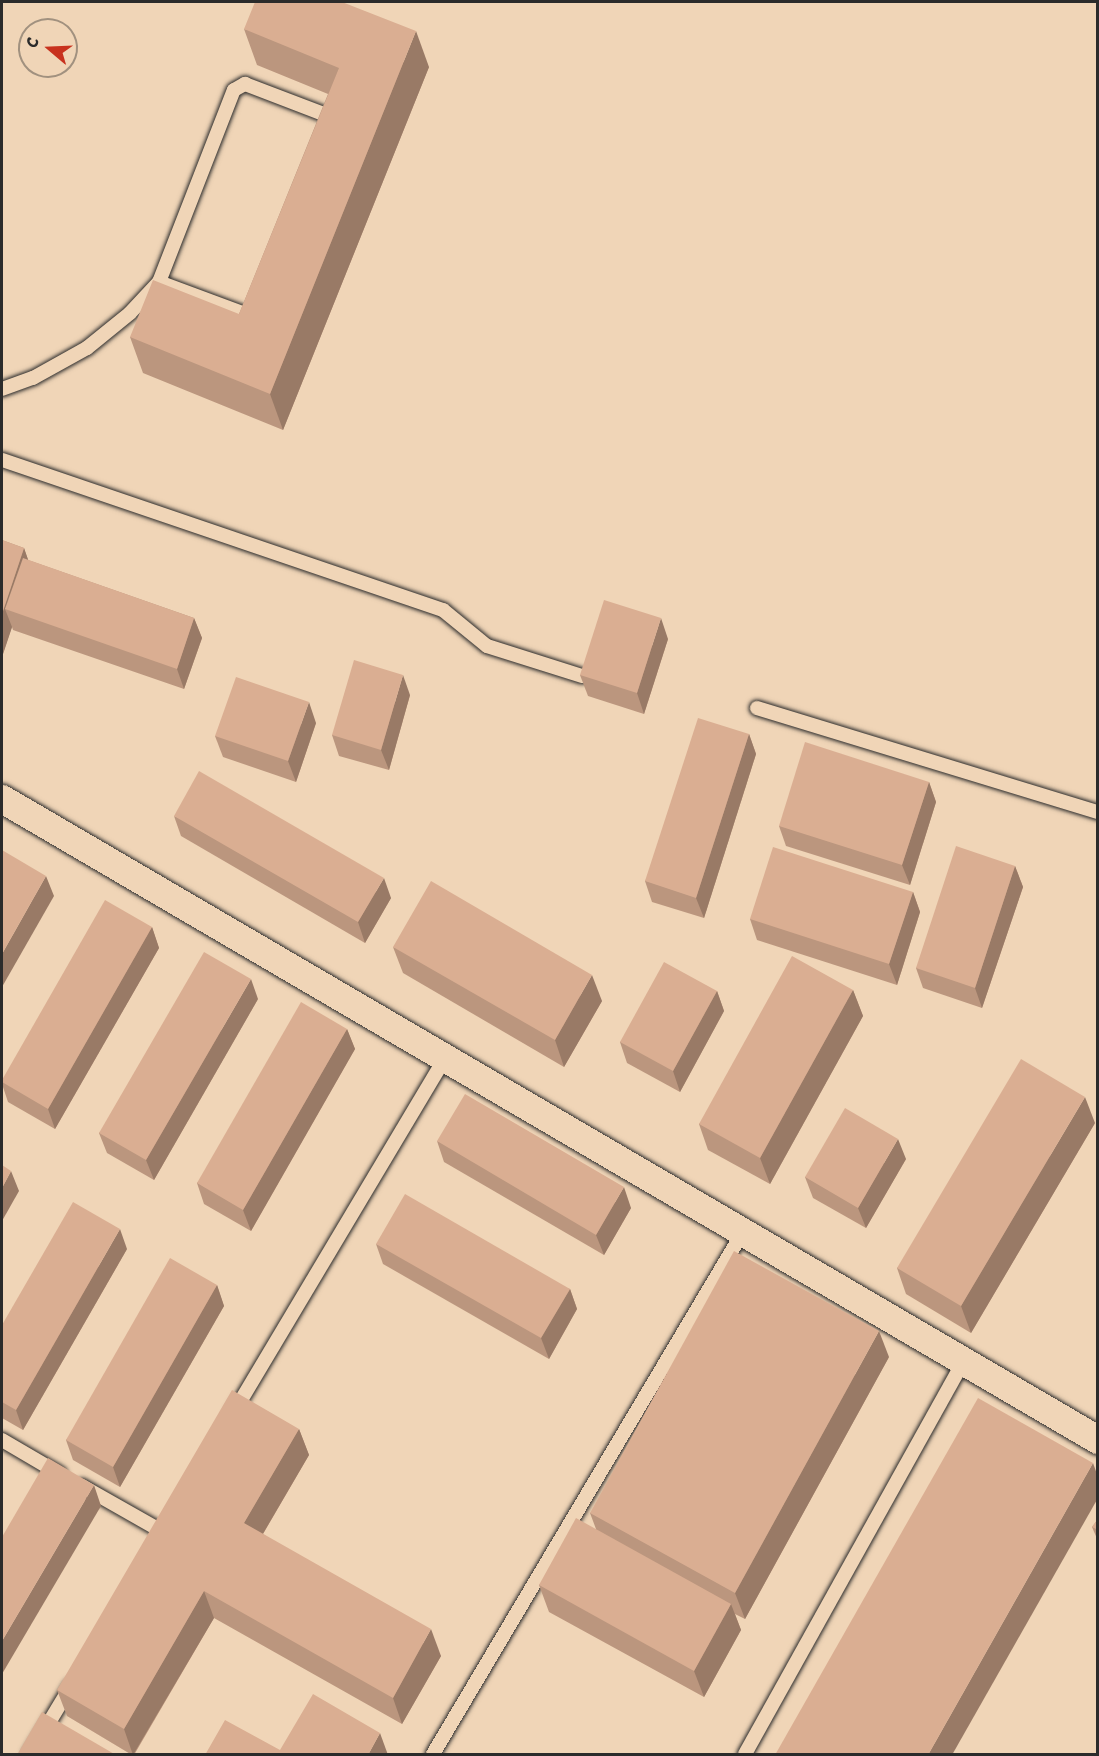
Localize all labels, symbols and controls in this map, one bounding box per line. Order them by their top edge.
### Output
north arrow [18,18,78,78]
text: С [21,35,44,51]

